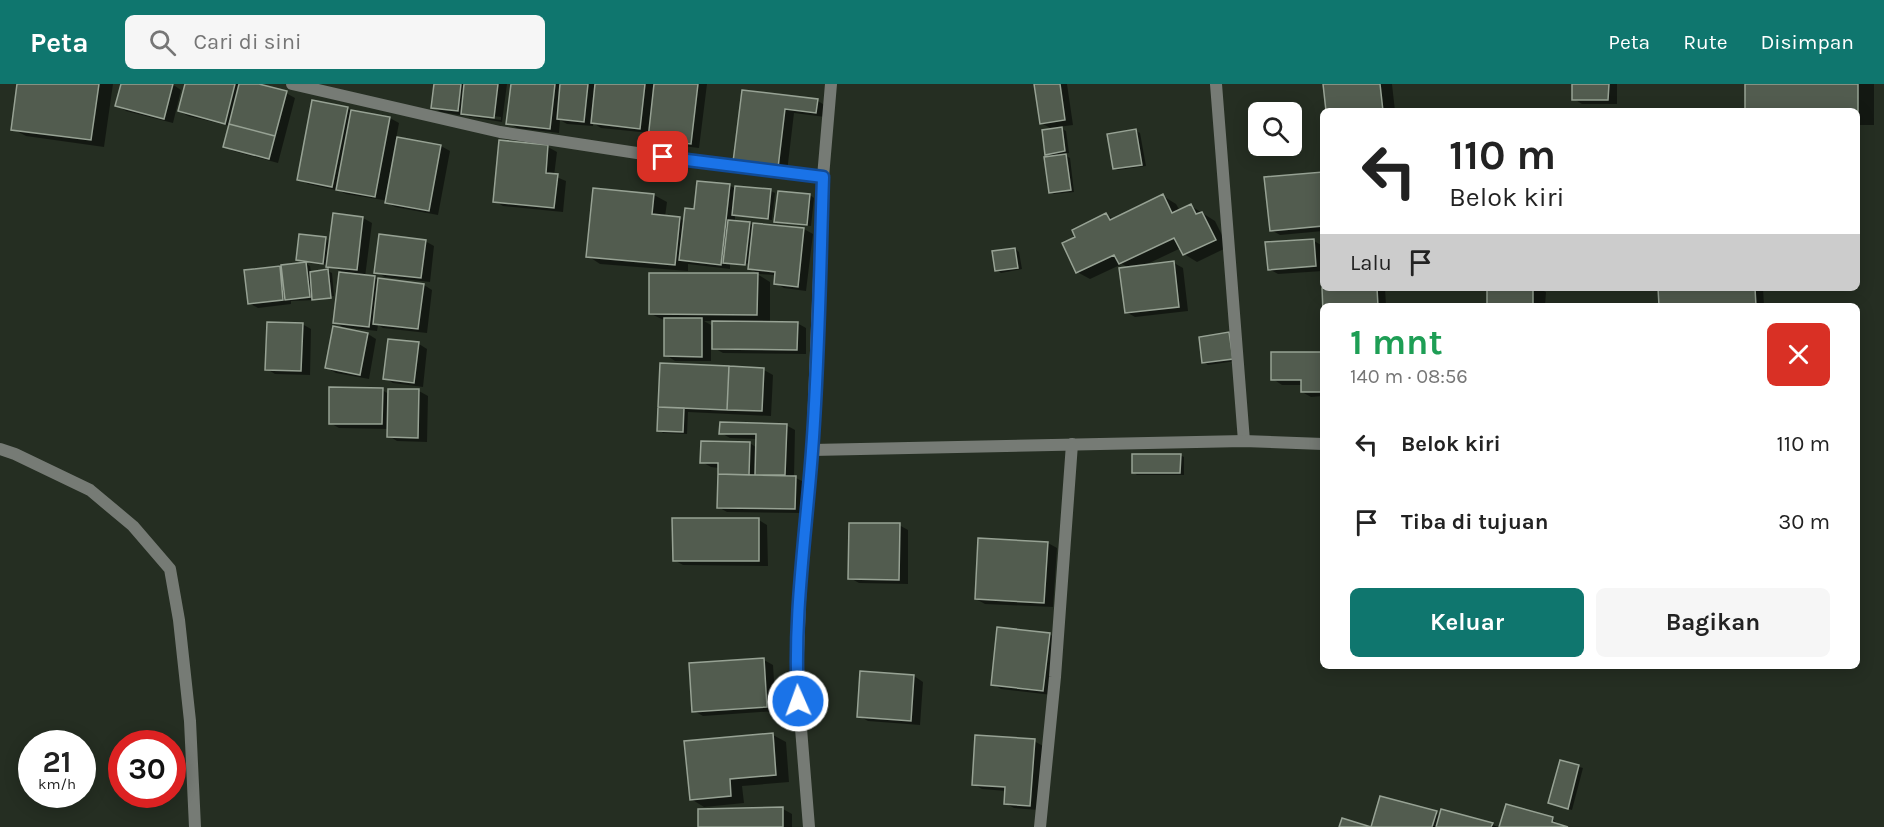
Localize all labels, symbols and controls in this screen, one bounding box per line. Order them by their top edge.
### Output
search box [125,15,545,69]
text: Peta [30,26,89,59]
icon: search [146,26,179,59]
text: Cari di sini [194,29,302,55]
text: Peta [1608,30,1650,54]
text: Rute [1683,30,1727,54]
text: Disimpan [1760,30,1854,54]
map controls [1248,102,1302,156]
button: search [1248,102,1302,156]
text: 110 m [1449,130,1556,180]
pin [637,131,688,182]
icon: left [1350,132,1428,210]
icon: arrive [646,140,679,173]
text: Belok kiri [1449,181,1565,213]
icon: arrive [1404,246,1437,279]
text: Lalu [1350,250,1392,276]
text: 1 mnt [1350,321,1443,363]
button: close [1767,323,1830,386]
text: 140 m · 08:56 [1350,365,1468,388]
icon: left [1350,428,1383,461]
text: Belok kiri [1401,431,1501,457]
text: 110 m [1777,431,1830,457]
icon: arrive [1350,506,1383,539]
text: Tiba di tujuan [1401,509,1548,535]
text: 30 m [1778,509,1830,535]
button: Keluar [1350,588,1584,657]
button: Bagikan [1596,588,1830,657]
position arrow [766,669,830,733]
speed limit sign: 30 [108,730,186,808]
text: 21 [43,744,71,780]
text: km/h [38,775,76,793]

